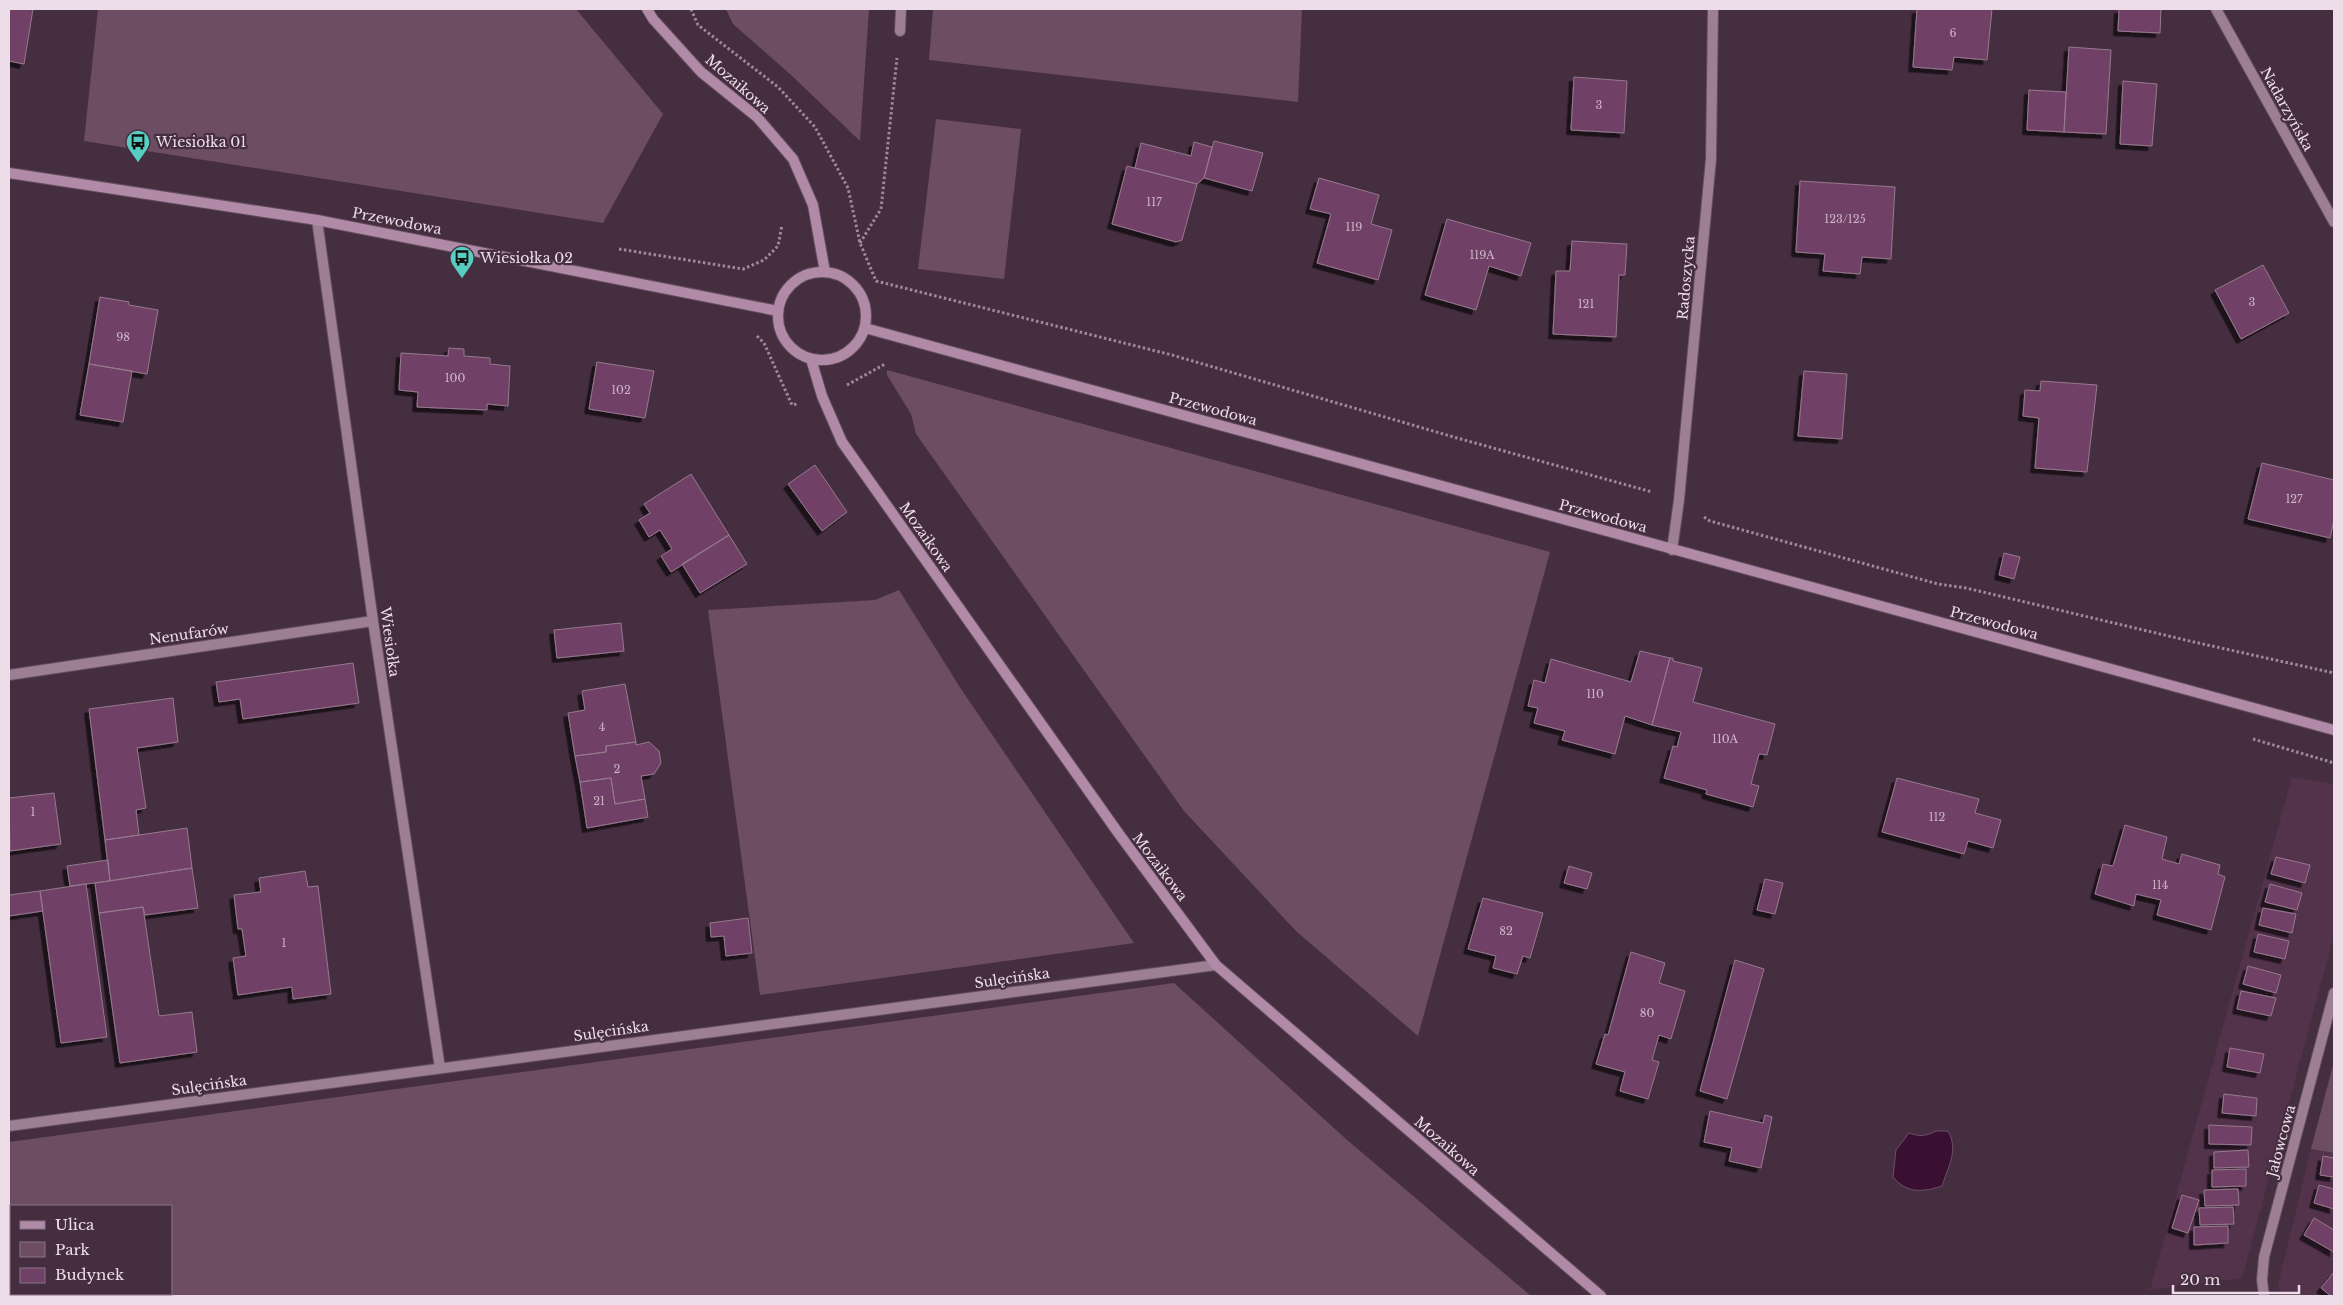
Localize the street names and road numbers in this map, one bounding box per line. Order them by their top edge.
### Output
street label: Mozaikowa [702,51,775,117]
street label: Nadarzyńska [2257,64,2317,154]
street label: Przewodowa [351,204,443,239]
street label: Radoszycka [1673,235,1699,321]
street label: Przewodowa [1167,389,1259,429]
street label: Przewodowa [1557,496,1649,536]
street label: Mozaikowa [895,499,957,575]
street label: Przewodowa [1948,603,2040,643]
street label: Wiesiołka [376,605,404,678]
street label: Nenufarów [148,620,230,648]
street label: Mozaikowa [1128,829,1192,905]
street label: Sulęcińska [973,964,1051,992]
street label: Sulęcińska [572,1017,650,1045]
street label: Sulęcińska [170,1071,248,1099]
street label: Jałowcowa [2262,1103,2299,1181]
street label: Mozaikowa [1411,1113,1484,1179]

